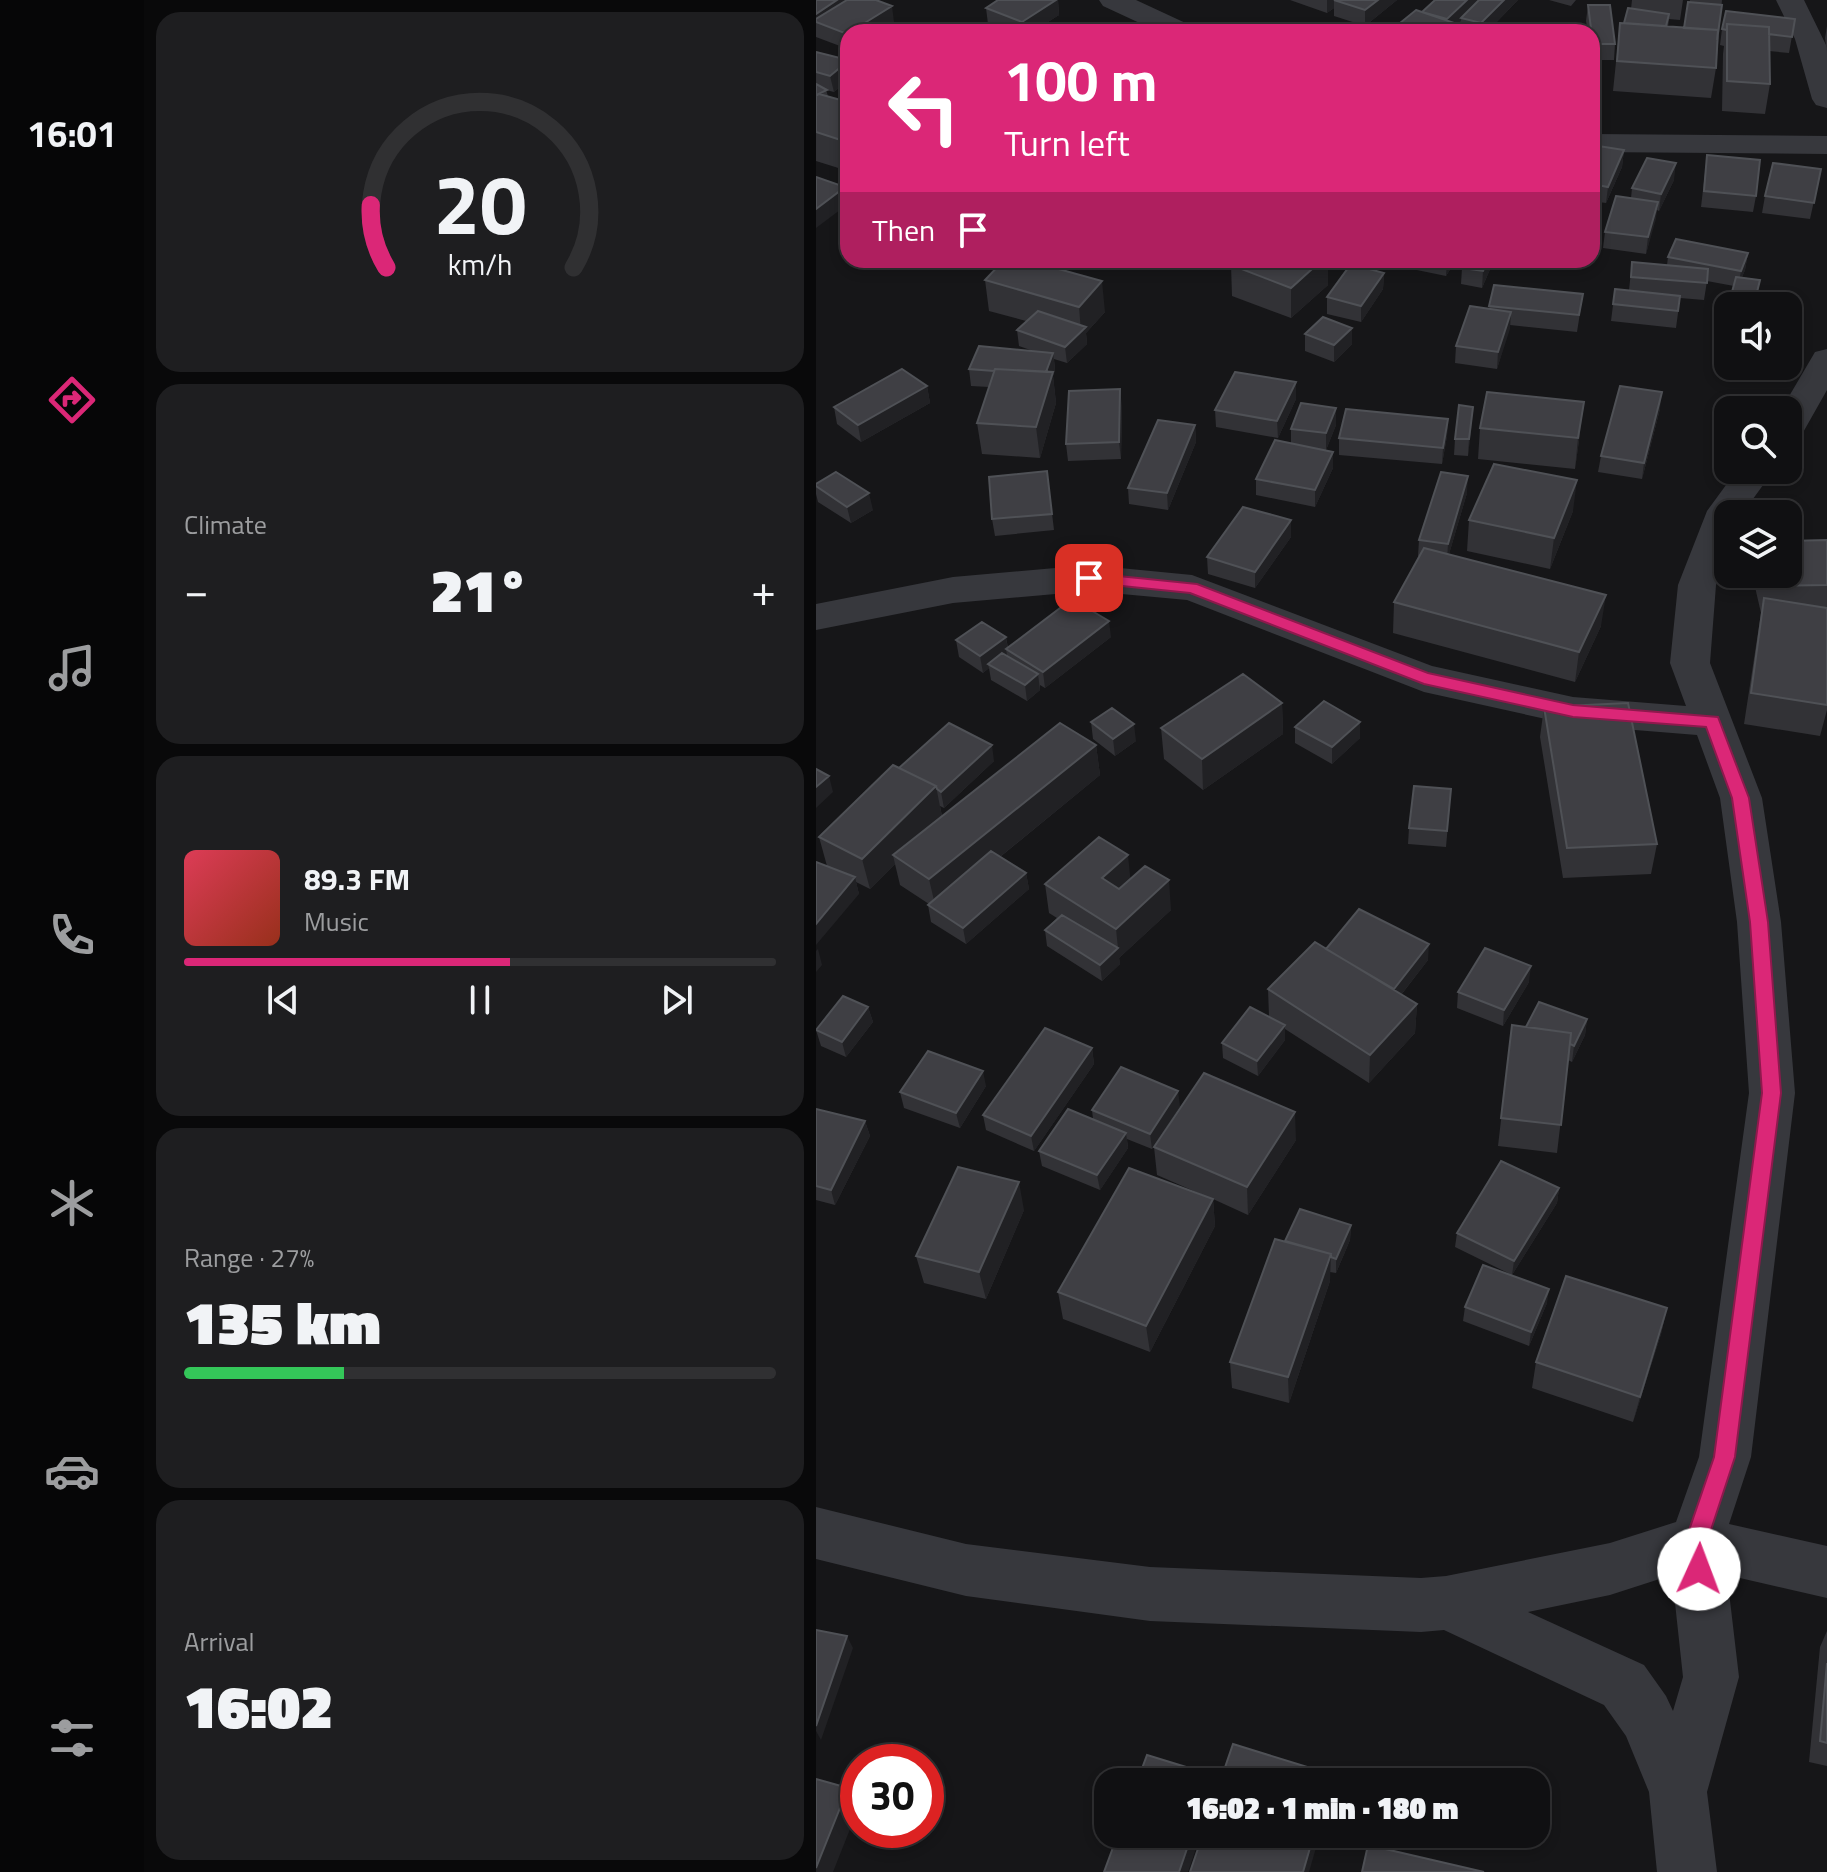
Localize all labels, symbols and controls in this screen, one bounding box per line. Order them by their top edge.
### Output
text: 100 m [1004,38,1157,123]
icon: left [872,56,976,160]
text: 16:01 [27,106,117,161]
text: Turn left [1004,115,1130,170]
text: 20 [433,140,527,266]
text: Then [872,207,935,253]
icon: arrive [951,208,995,252]
text: km/h [448,243,512,286]
map controls [1714,292,1802,588]
button: sound [1714,292,1802,380]
icon: directions [44,372,100,428]
button: search [1714,396,1802,484]
button: layers [1714,500,1802,588]
text: Climate [184,505,267,544]
text: 21° [431,544,530,635]
pin [1055,544,1123,612]
text: − [184,556,209,623]
text: + [751,556,776,623]
icon: arrive [1067,556,1111,600]
icon: music [44,640,100,696]
text: 89.3 FM [304,856,410,902]
text: Music [304,902,369,941]
icon: phone [44,907,100,963]
icon: previous [261,978,305,1022]
icon: pause [458,978,502,1022]
icon: next [655,978,699,1022]
icon: climate [44,1175,100,1231]
text: Range · 27% [184,1238,314,1277]
text: 135 km [184,1276,381,1367]
icon: car [44,1443,100,1499]
position arrow [1657,1527,1741,1611]
text: Arrival [184,1622,255,1661]
text: 16:02 [184,1660,333,1751]
icon: filters [44,1710,100,1766]
speed limit sign: 30 [840,1744,944,1848]
text: 16:02 · 1 min · 180 m [1186,1785,1458,1831]

